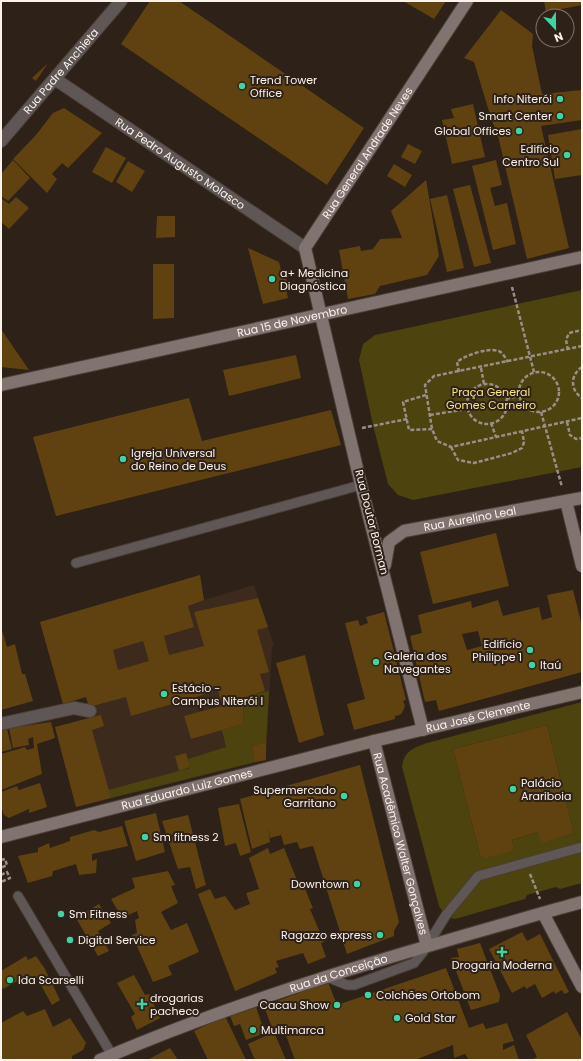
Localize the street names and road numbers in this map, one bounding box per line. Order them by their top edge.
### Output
street label: Rua Padre Anchieta [20,25,102,118]
street label: Rua General Andrade Neves [318,84,417,222]
street label: Rua Pedro Augusto Molasco [112,114,248,213]
street label: Rua 15 de Novembro [235,301,349,341]
street label: Rua Doutor Borman [351,468,393,576]
street label: Rua Aurelino Leal [422,502,517,535]
street label: Rua José Clemente [424,696,532,737]
street label: Rua Acadêmico Walter Gonçalves [369,751,432,937]
street label: Rua Eduardo Luiz Gomes [119,764,255,814]
street label: Rua da Conceição [287,950,390,996]

